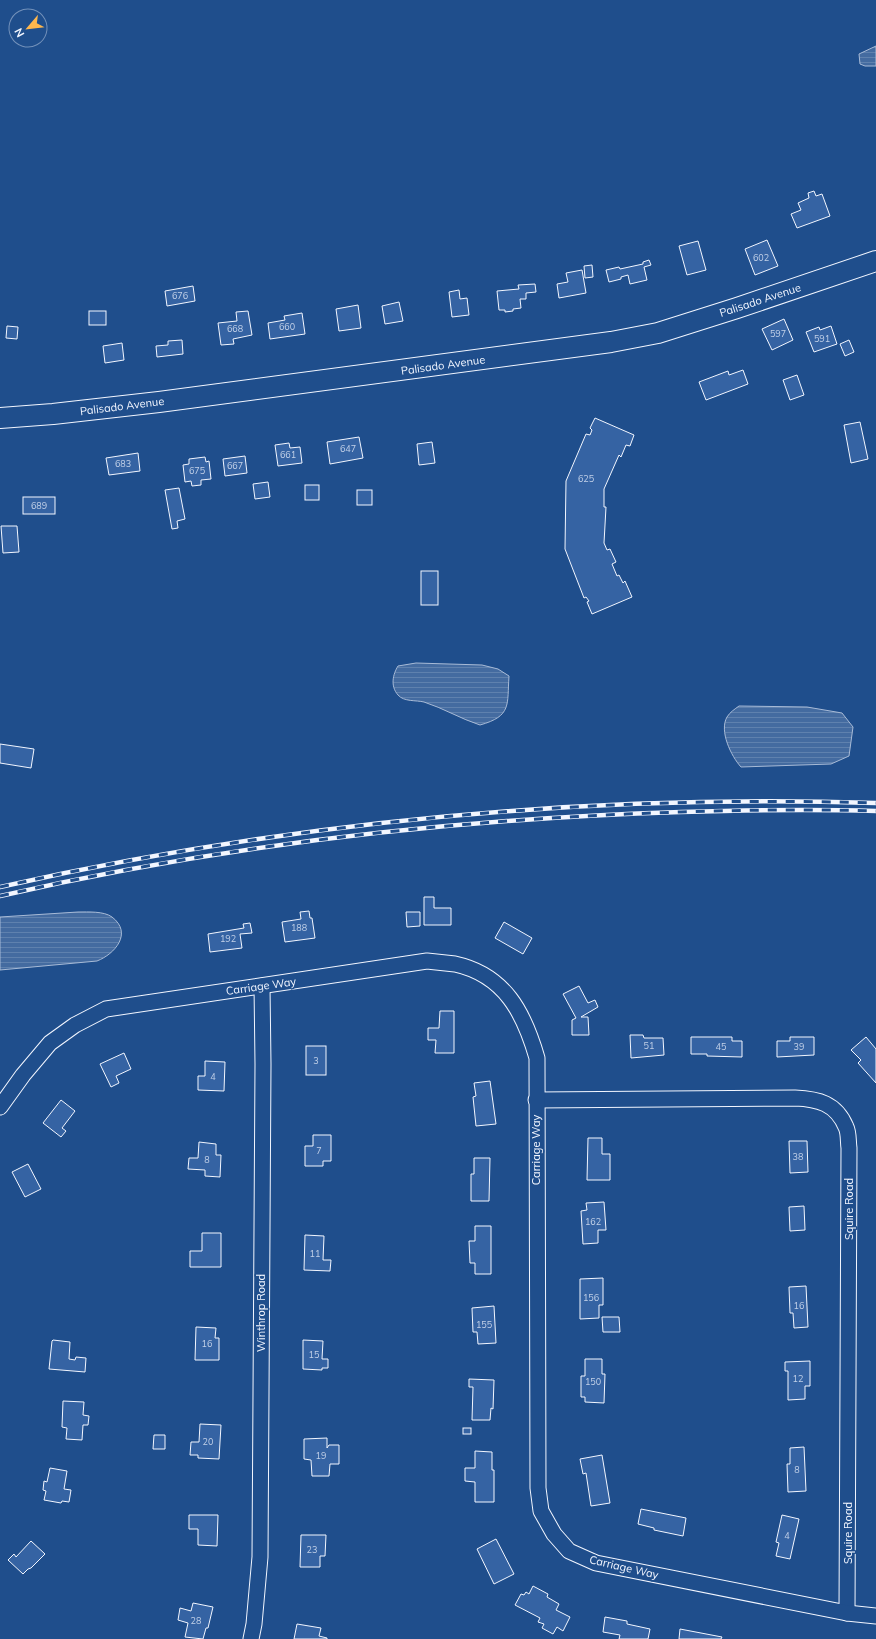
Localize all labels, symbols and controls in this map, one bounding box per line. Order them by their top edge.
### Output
north arrow [8,8,48,48]
text: N [11,26,27,40]
house number: 602 [753,252,769,263]
street label: Palisado Avenue [717,280,803,320]
house number: 676 [172,290,188,301]
house number: 660 [279,321,295,332]
house number: 668 [227,323,243,334]
house number: 597 [770,328,786,339]
house number: 591 [814,333,830,344]
street label: Palisado Avenue [400,352,486,378]
street label: Palisado Avenue [79,394,165,418]
house number: 647 [340,443,356,454]
house number: 661 [280,449,296,460]
house number: 683 [115,458,131,469]
house number: 667 [227,460,243,471]
house number: 675 [189,465,206,476]
house number: 625 [578,473,595,484]
house number: 689 [31,500,47,511]
house number: 188 [291,922,307,933]
house number: 192 [220,933,236,944]
street label: Carriage Way [225,974,297,998]
house number: 51 [644,1040,654,1051]
house number: 45 [716,1041,727,1052]
house number: 39 [794,1041,804,1052]
house number: 3 [313,1055,319,1066]
house number: 4 [210,1071,216,1082]
street label: Carriage Way [529,1115,543,1185]
house number: 7 [316,1145,322,1156]
house number: 38 [793,1151,803,1162]
house number: 8 [204,1154,210,1165]
street label: Squire Road [842,1178,856,1240]
house number: 162 [585,1216,601,1227]
house number: 11 [310,1248,320,1259]
street label: Winthrop Road [254,1274,268,1352]
house number: 156 [583,1292,599,1303]
house number: 16 [794,1300,804,1311]
house number: 155 [476,1319,493,1330]
house number: 16 [202,1338,212,1349]
house number: 15 [309,1349,320,1360]
house number: 12 [793,1373,803,1384]
house number: 150 [585,1376,601,1387]
house number: 20 [203,1436,213,1447]
house number: 19 [316,1450,326,1461]
house number: 8 [794,1464,800,1475]
street label: Squire Road [841,1502,855,1564]
house number: 4 [784,1530,790,1541]
house number: 23 [307,1544,317,1555]
street label: Carriage Way [588,1552,660,1582]
house number: 28 [191,1615,201,1626]

